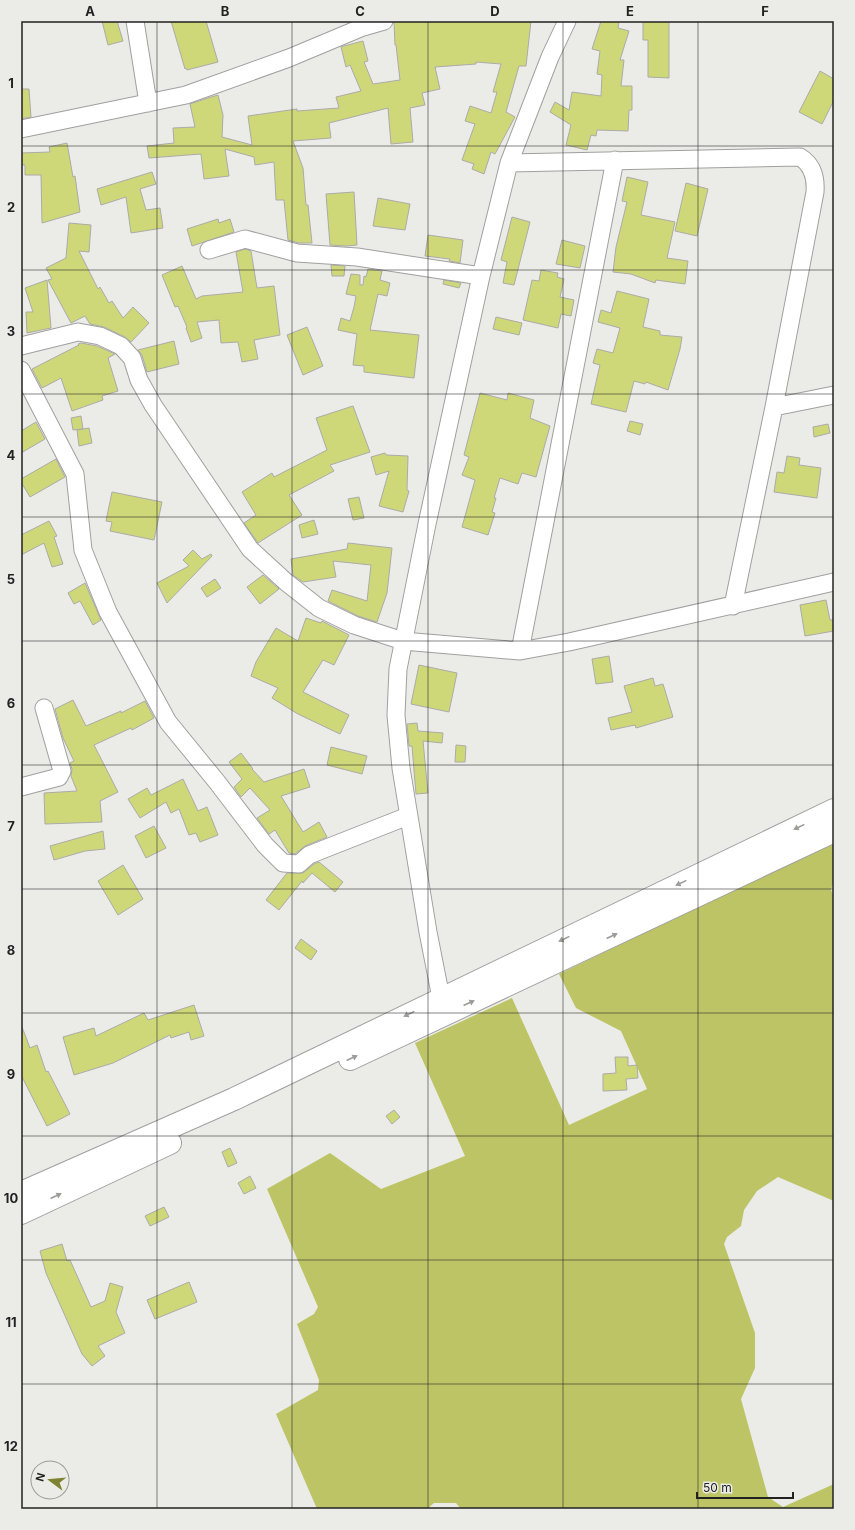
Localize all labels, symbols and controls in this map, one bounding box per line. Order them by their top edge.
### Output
text: A [85,3,95,19]
text: B [221,3,230,19]
text: C [355,3,365,19]
text: D [490,3,500,19]
text: E [626,3,634,19]
text: F [761,3,769,19]
text: 1 [8,75,14,91]
text: 2 [7,199,15,215]
text: 3 [7,323,15,339]
text: 4 [7,447,16,463]
text: 5 [7,571,15,587]
text: 6 [7,695,15,711]
text: 7 [7,818,15,834]
one-way arrow [793,824,804,830]
one-way arrow [676,880,687,886]
one-way arrow [607,933,618,939]
one-way arrow [559,936,570,942]
text: 8 [7,942,15,958]
one-way arrow [464,1000,475,1006]
one-way arrow [404,1011,415,1017]
one-way arrow [346,1055,357,1061]
text: 9 [7,1066,15,1082]
text: 10 [4,1190,18,1206]
one-way arrow [51,1193,62,1199]
text: 11 [5,1314,17,1330]
text: 12 [4,1438,18,1454]
north arrow [30,1460,70,1500]
text: N [33,1471,48,1483]
scale bar [697,1474,793,1500]
text: 50 m [703,1480,732,1495]

